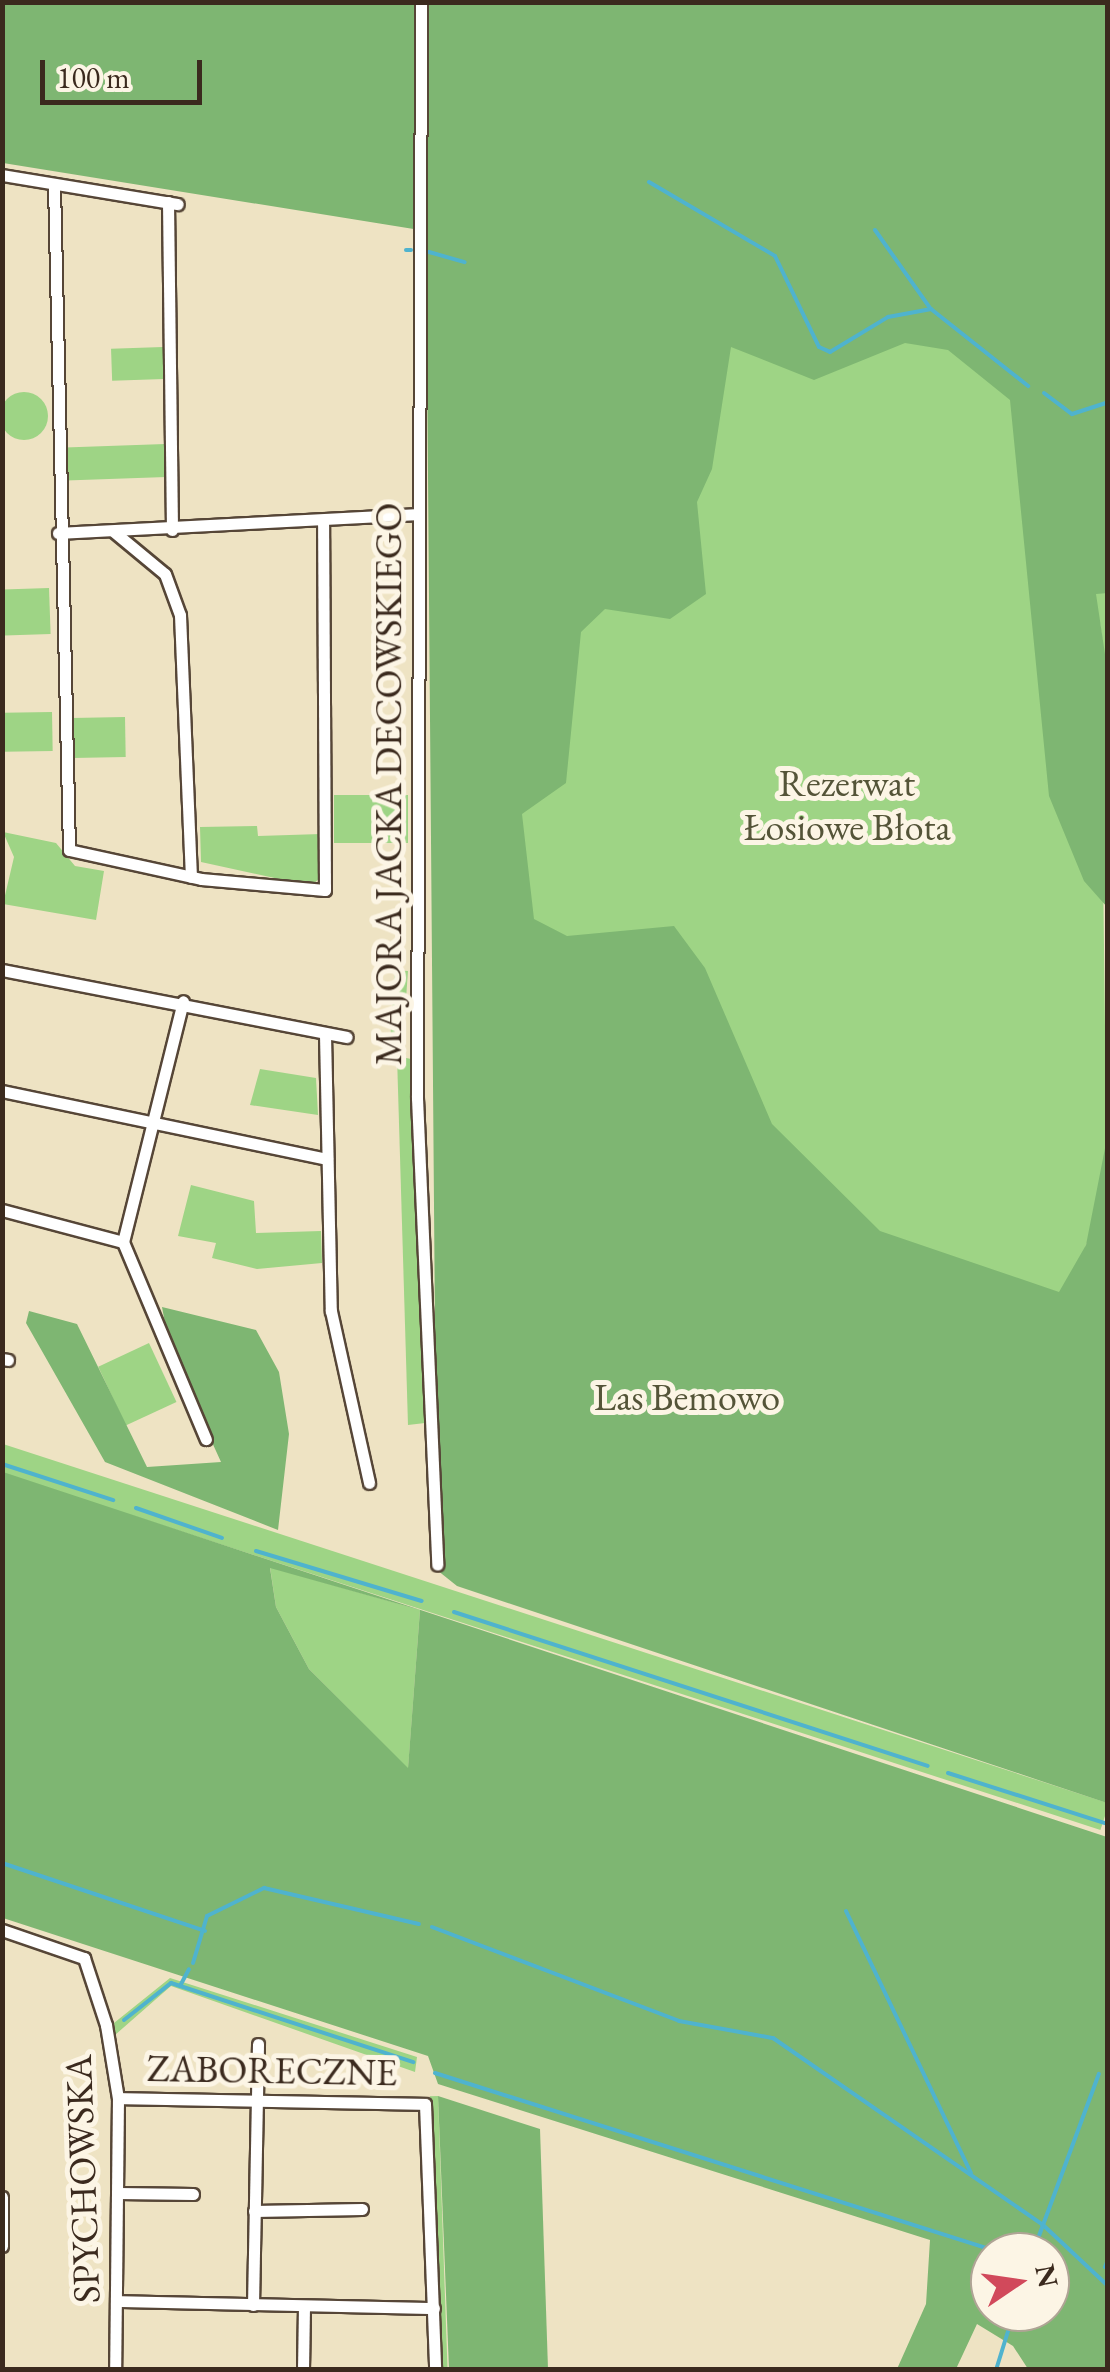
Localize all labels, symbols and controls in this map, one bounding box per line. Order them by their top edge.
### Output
scale bar [45,40,208,102]
text: 100 m [57,58,130,97]
street label: MAJORA JACKA DECOWSKIEGO [365,503,411,1065]
park label: Rezerwat Łosiowe Błota [743,760,951,849]
park label: Las Bemowo [594,1374,780,1420]
street label: ZABORECZNE [146,2045,398,2095]
street label: SPYCHOWSKA [55,2054,109,2304]
north arrow [970,2232,1070,2332]
text: N [1027,2261,1067,2291]

